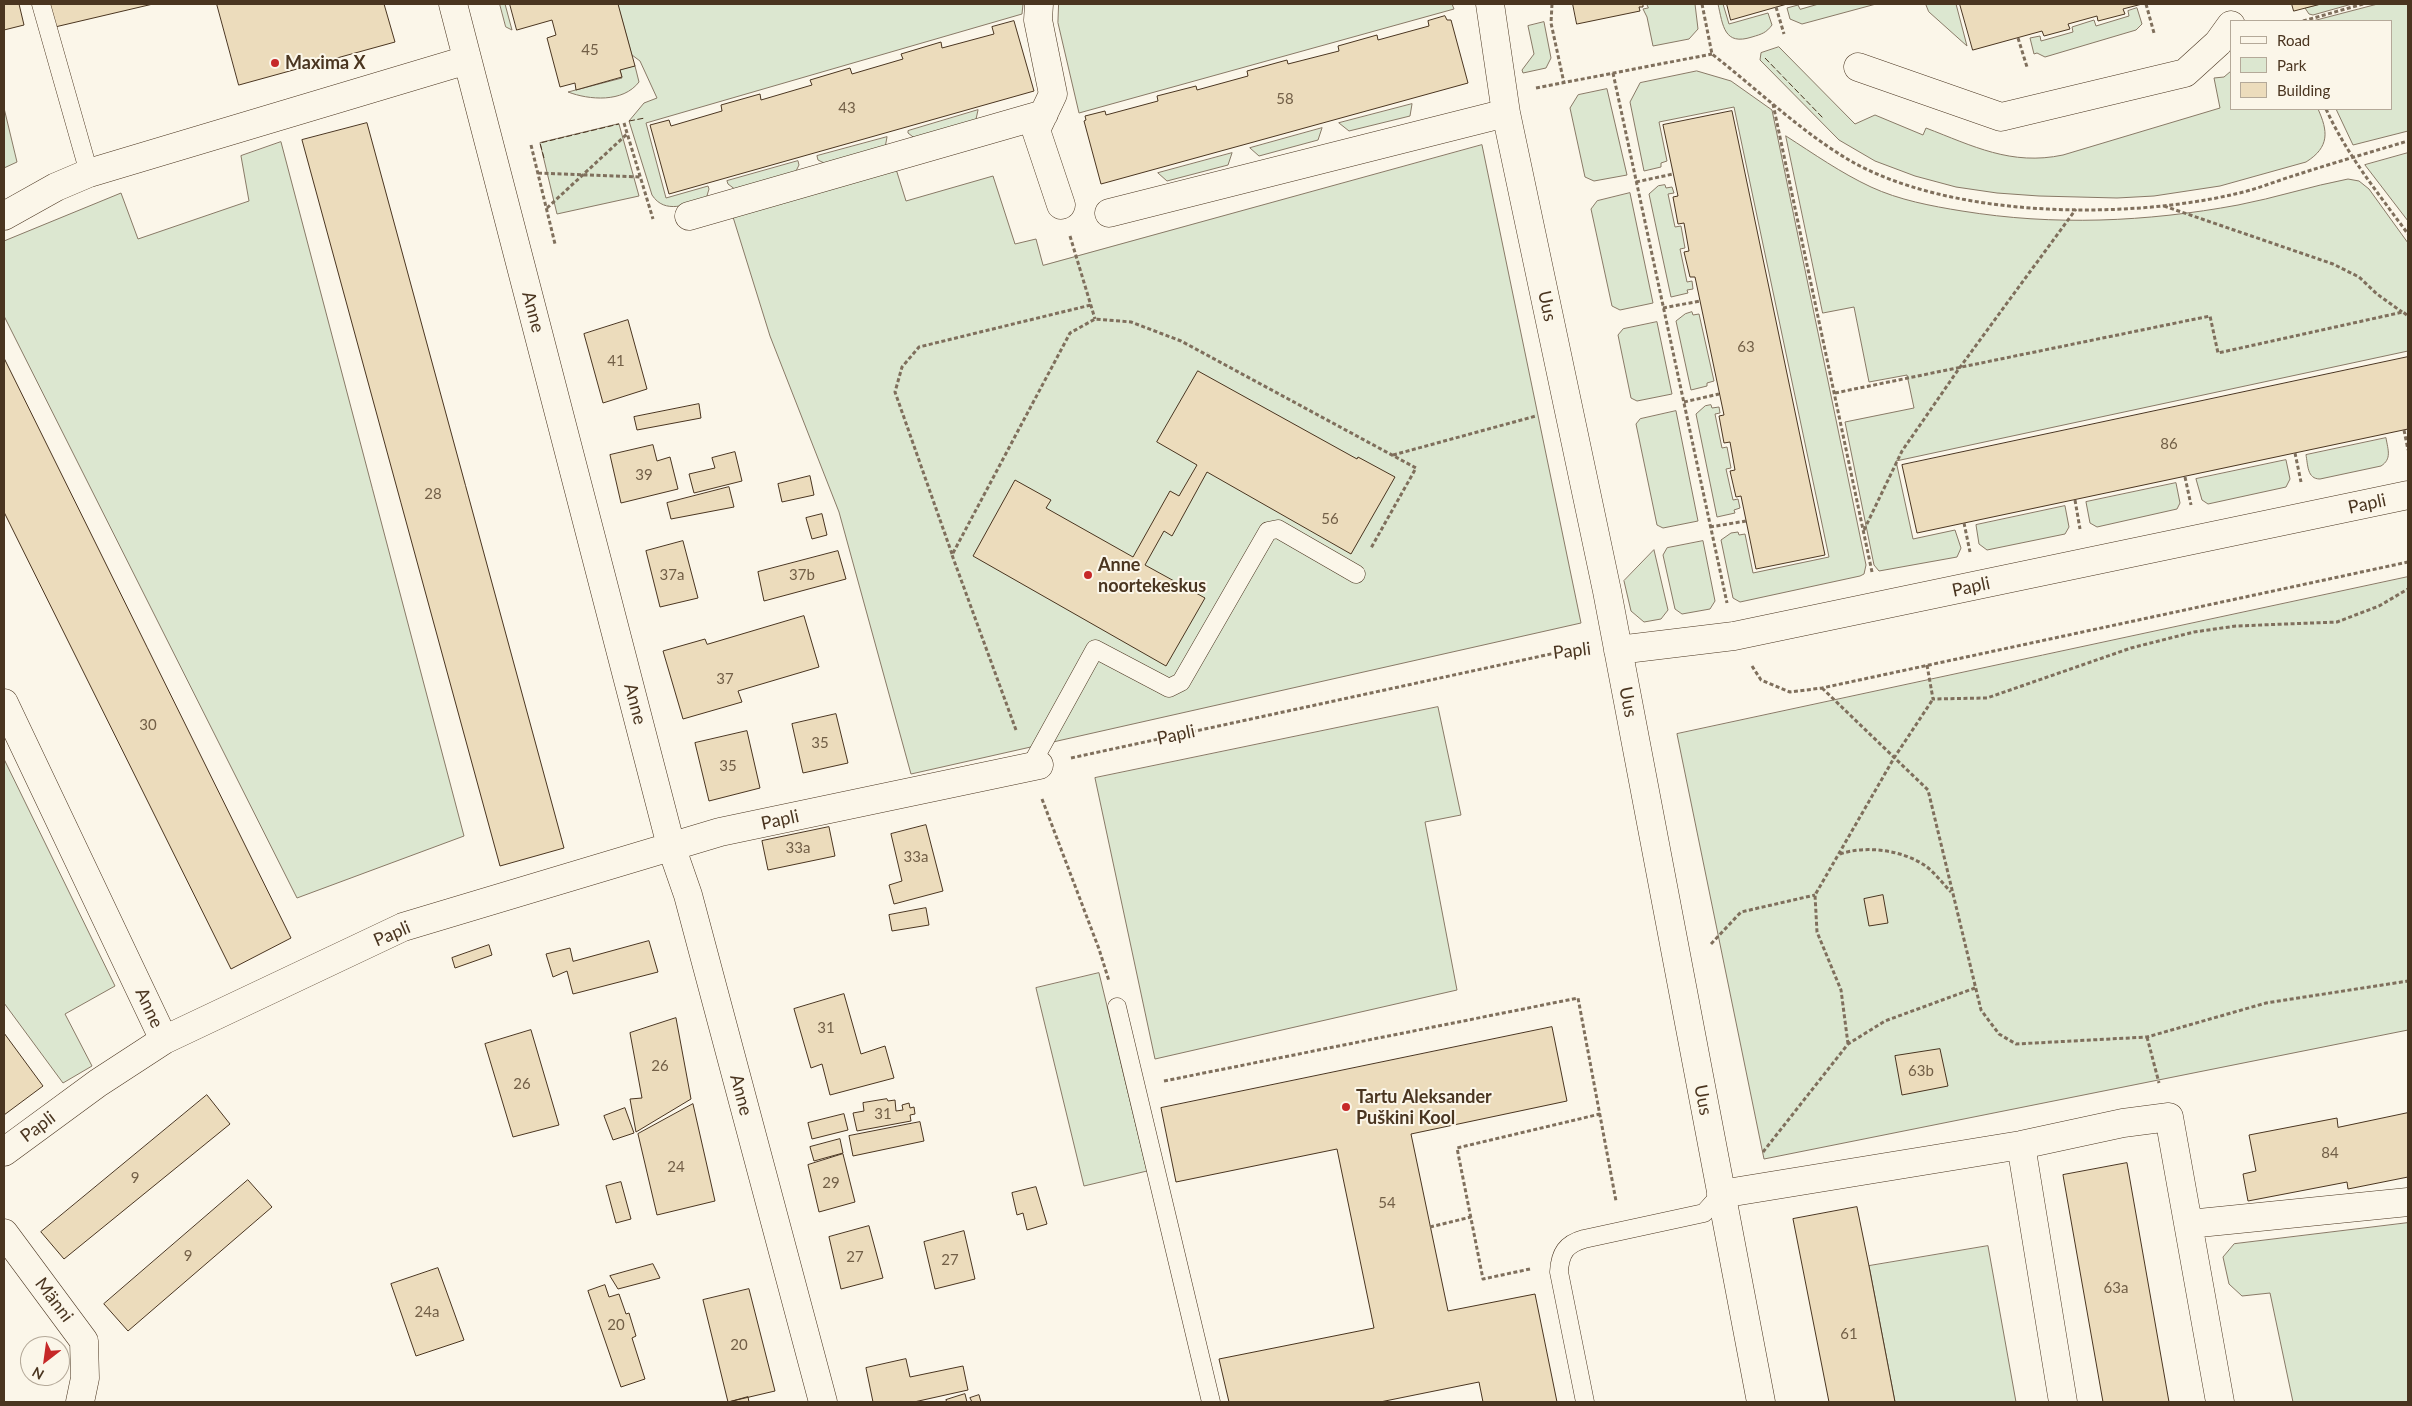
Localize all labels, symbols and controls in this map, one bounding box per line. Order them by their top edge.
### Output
legend [2230,20,2392,110]
text: Road [2277,31,2310,49]
house number: 45 [581,41,599,59]
place label: Maxima X [285,52,366,74]
text: Park [2277,56,2306,74]
marker: Maxima X [269,57,281,69]
text: Building [2277,81,2330,99]
house number: 58 [1276,90,1294,108]
house number: 43 [838,99,856,117]
street label: Anne [517,289,549,335]
street label: Uus [1533,289,1561,323]
house number: 63 [1737,338,1755,356]
house number: 41 [607,352,625,370]
house number: 86 [2160,435,2178,453]
house number: 39 [635,466,653,484]
house number: 28 [424,485,442,503]
street label: Papli [2346,489,2388,519]
house number: 56 [1321,510,1339,528]
place label: Anne noortekeskus [1098,554,1206,596]
house number: 37a [660,566,684,584]
house number: 37b [789,566,815,584]
marker: Anne noortekeskus [1082,569,1094,581]
street label: Papli [1950,572,1992,602]
street label: Papli [1552,638,1592,664]
house number: 37 [716,670,734,688]
street label: Anne [619,681,651,727]
street label: Uus [1614,685,1642,719]
house number: 30 [139,716,157,734]
street label: Papli [1155,720,1197,750]
house number: 35 [811,734,829,752]
house number: 35 [719,757,737,775]
street label: Papli [759,805,801,835]
house number: 33a [786,839,810,857]
house number: 33a [904,848,928,866]
street label: Papli [370,917,414,951]
street label: Anne [130,985,168,1031]
house number: 31 [817,1019,835,1037]
house number: 26 [651,1057,669,1075]
house number: 63b [1908,1062,1934,1080]
street label: Anne [725,1072,757,1118]
house number: 26 [513,1075,531,1093]
street label: Uus [1689,1083,1717,1117]
place label: Tartu Aleksander Puškini Kool [1356,1086,1492,1128]
marker: Tartu Aleksander Puškini Kool [1340,1101,1352,1113]
house number: 31 [874,1105,892,1123]
street label: Papli [16,1107,60,1147]
house number: 84 [2321,1144,2339,1162]
house number: 24 [667,1158,685,1176]
house number: 9 [131,1169,139,1187]
house number: 29 [822,1174,840,1192]
house number: 54 [1378,1194,1396,1212]
house number: 9 [184,1247,192,1265]
house number: 27 [846,1248,864,1266]
house number: 27 [941,1251,959,1269]
street label: Männi [30,1274,78,1326]
house number: 63a [2104,1279,2128,1297]
house number: 24a [415,1303,439,1321]
house number: 20 [607,1316,625,1334]
house number: 61 [1840,1325,1858,1343]
north arrow [20,1336,70,1386]
house number: 20 [730,1336,748,1354]
text: N [29,1364,47,1384]

